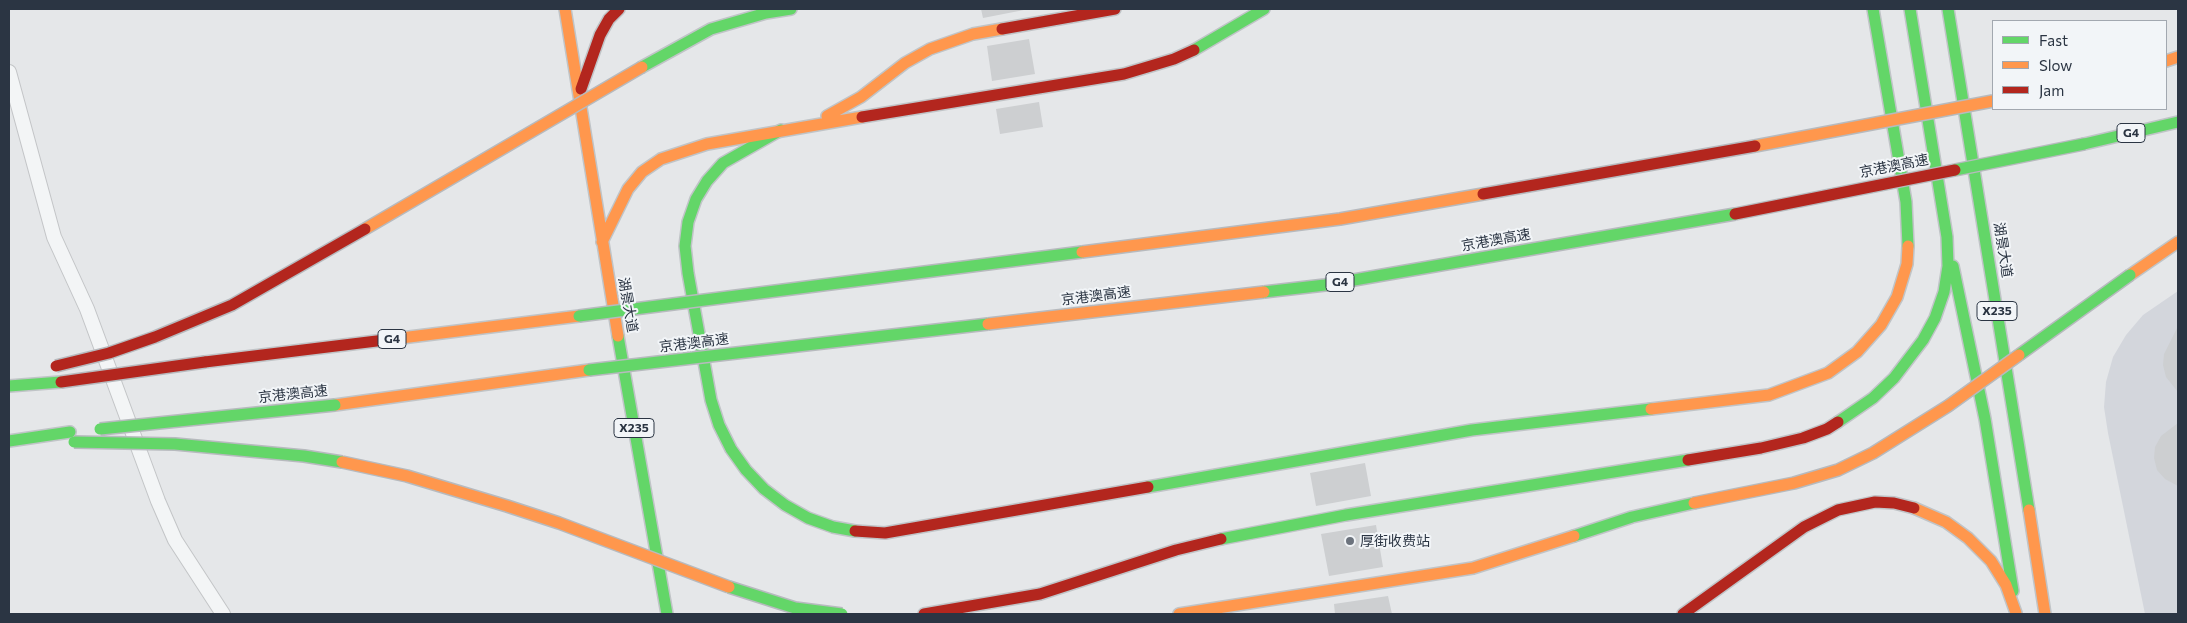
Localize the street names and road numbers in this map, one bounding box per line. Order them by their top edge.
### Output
road number: G4 [2117,124,2145,142]
street label: 京港澳高速 [1858,151,1930,181]
street label: 湖景大道 [1990,221,2016,279]
street label: 京港澳高速 [1460,226,1532,254]
road number: G4 [1326,272,1354,292]
street label: 湖景大道 [615,276,641,334]
street label: 京港澳高速 [1060,283,1132,309]
road number: X235 [1977,302,2017,321]
road number: G4 [378,329,406,348]
street label: 京港澳高速 [658,330,730,356]
street label: 京港澳高速 [257,382,329,406]
road number: X235 [614,418,654,438]

